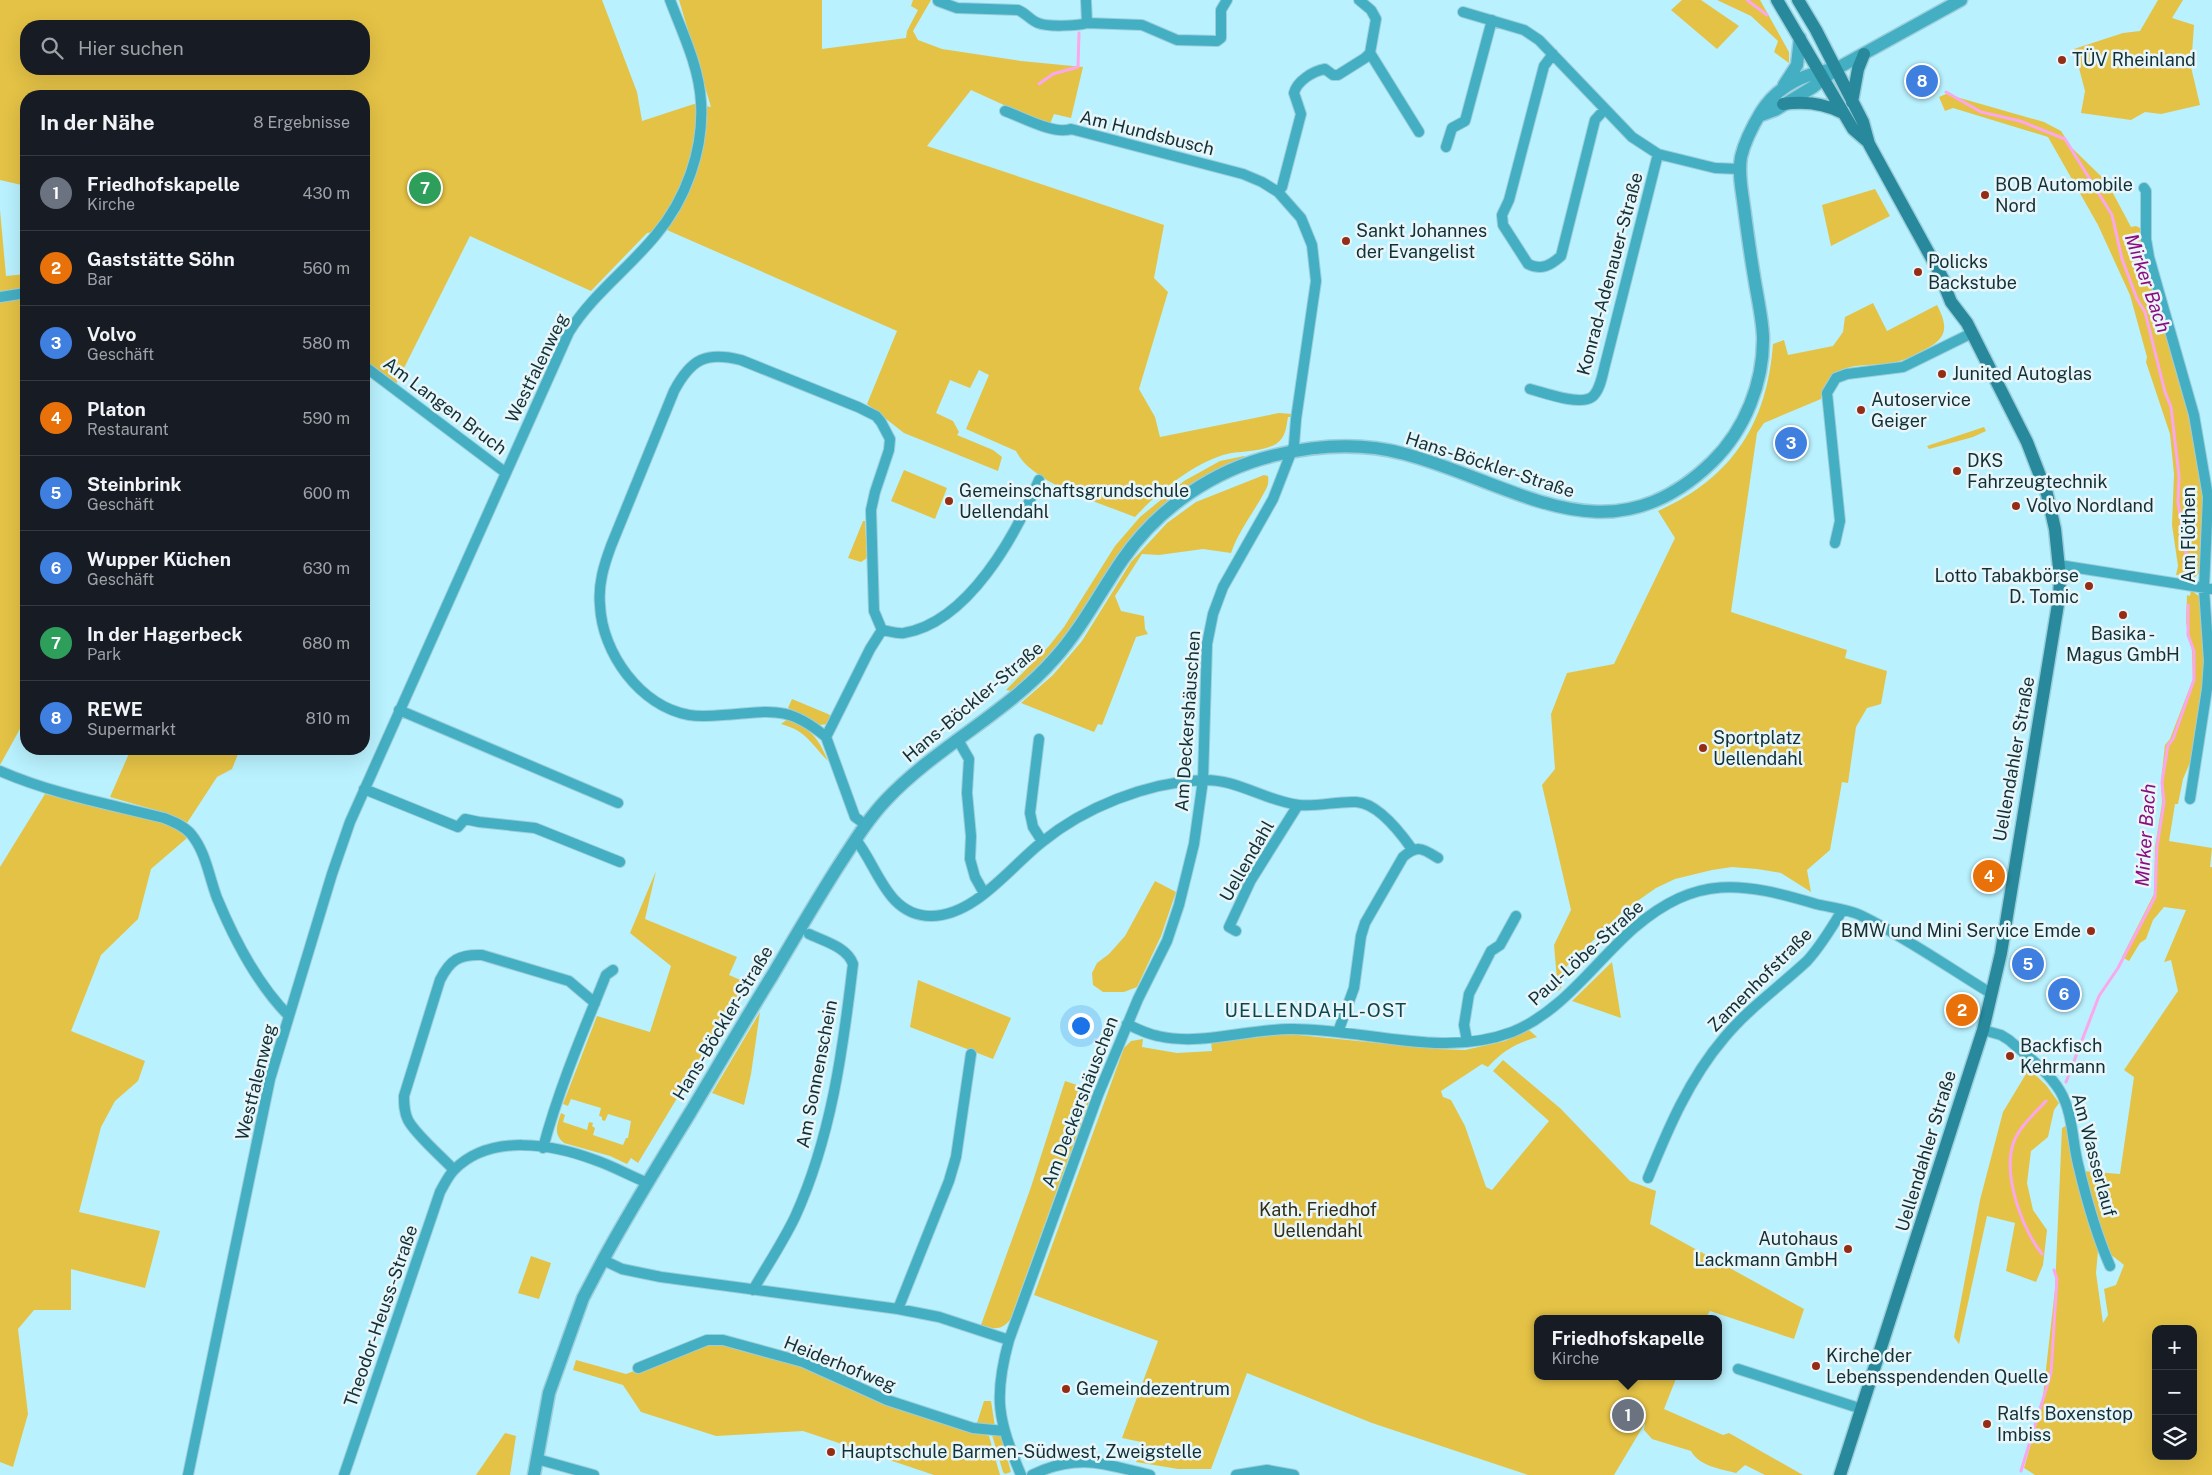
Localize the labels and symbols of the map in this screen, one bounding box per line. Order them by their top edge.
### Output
place label: TÜV Rheinland [2072,48,2196,70]
marker: TÜV Rheinland [2056,54,2068,66]
pin: 8 [1906,62,1938,100]
street label: Am Hundsbusch [1078,106,1216,159]
pin: 7 [409,169,441,207]
street label: Konrad-Adenauer-Straße [1572,170,1647,378]
place label: BOB Automobile Nord [1995,174,2133,216]
marker: BOB Automobile Nord [1979,189,1991,201]
place label: Sankt Johannes der Evangelist [1356,220,1487,262]
water label: Mirker Bach [2121,231,2175,335]
marker: Sankt Johannes der Evangelist [1340,235,1352,247]
place label: Policks Backstube [1928,251,2017,293]
marker: Policks Backstube [1912,266,1924,278]
street label: Westfalenweg [501,310,572,426]
street label: Am Langen Bruch [380,352,511,459]
place label: Junited Autoglas [1952,363,2092,384]
marker: Junited Autoglas [1936,368,1948,380]
place label: Autoservice Geiger [1871,389,1971,431]
marker: Autoservice Geiger [1855,404,1867,416]
pin: 3 [1775,424,1807,462]
street label: Hans-Böckler-Straße [1403,427,1577,502]
place label: DKS Fahrzeugtechnik [1967,450,2108,492]
marker: DKS Fahrzeugtechnik [1951,465,1963,477]
place label: Gemeinschaftsgrundschule Uellendahl [959,480,1189,522]
street label: Am Flöthen [2178,487,2199,583]
marker: Gemeinschaftsgrundschule Uellendahl [943,495,955,507]
place label: Volvo Nordland [2026,495,2154,516]
marker: Volvo Nordland [2010,500,2022,512]
place label: Lotto Tabakbörse D. Tomic [1934,565,2079,607]
marker: Lotto Tabakbörse D. Tomic [2083,580,2095,592]
marker: Basika - Magus GmbH [2117,609,2129,621]
place label: Basika - Magus GmbH [2066,623,2180,665]
street label: Am Deckershäuschen [1171,630,1204,812]
street label: Hans-Böckler-Straße [898,637,1047,766]
street label: Uellendahler Straße [1989,675,2038,843]
place label: Sportplatz Uellendahl [1713,727,1803,769]
marker: Sportplatz Uellendahl [1697,742,1709,754]
water label: Mirker Bach [2130,783,2160,887]
street label: Uellendahl [1215,816,1278,905]
pin: 4 [1973,857,2005,895]
street label: Paul-Löbe-Straße [1524,895,1648,1010]
place label: BMW und Mini Service Emde [1841,920,2081,941]
street label: Zamenhofstraße [1703,923,1816,1036]
marker: BMW und Mini Service Emde [2085,925,2097,937]
street label: Hans-Böckler-Straße [668,942,777,1104]
pin: 5 [2012,945,2044,983]
pin: 6 [2048,975,2080,1013]
pin: 2 [1946,991,1978,1029]
street label: Am Sonnenschein [792,998,841,1150]
district label: UELLENDAHL-OST [1225,999,1407,1021]
street label: Am Deckershäuschen [1037,1013,1122,1190]
your location [1068,1013,1094,1039]
street label: Westfalenweg [231,1021,280,1142]
place label: Backfisch Kehrmann [2020,1035,2106,1077]
marker: Backfisch Kehrmann [2004,1050,2016,1062]
street label: Uellendahler Straße [1891,1068,1960,1234]
street label: Am Wasserlauf [2068,1091,2121,1219]
park label: Kath. Friedhof Uellendahl [1259,1199,1377,1241]
street label: Theodor-Heuss-Straße [340,1222,422,1410]
place label: Autohaus Lackmann GmbH [1694,1228,1838,1270]
marker: Autohaus Lackmann GmbH [1842,1243,1854,1255]
street label: Heiderhofweg [781,1332,899,1396]
place label: Kirche der Lebensspendenden Quelle [1826,1345,2048,1387]
marker: Kirche der Lebensspendenden Quelle [1810,1360,1822,1372]
place label: Gemeindezentrum [1076,1378,1230,1399]
marker: Gemeindezentrum [1060,1383,1072,1395]
pin: 1 [1612,1396,1644,1434]
place label: Ralfs Boxenstop Imbiss [1997,1403,2133,1445]
marker: Ralfs Boxenstop Imbiss [1981,1418,1993,1430]
place label: Hauptschule Barmen-Südwest, Zweigstelle [841,1441,1202,1462]
marker: Hauptschule Barmen-Südwest, Zweigstelle [825,1446,837,1458]

